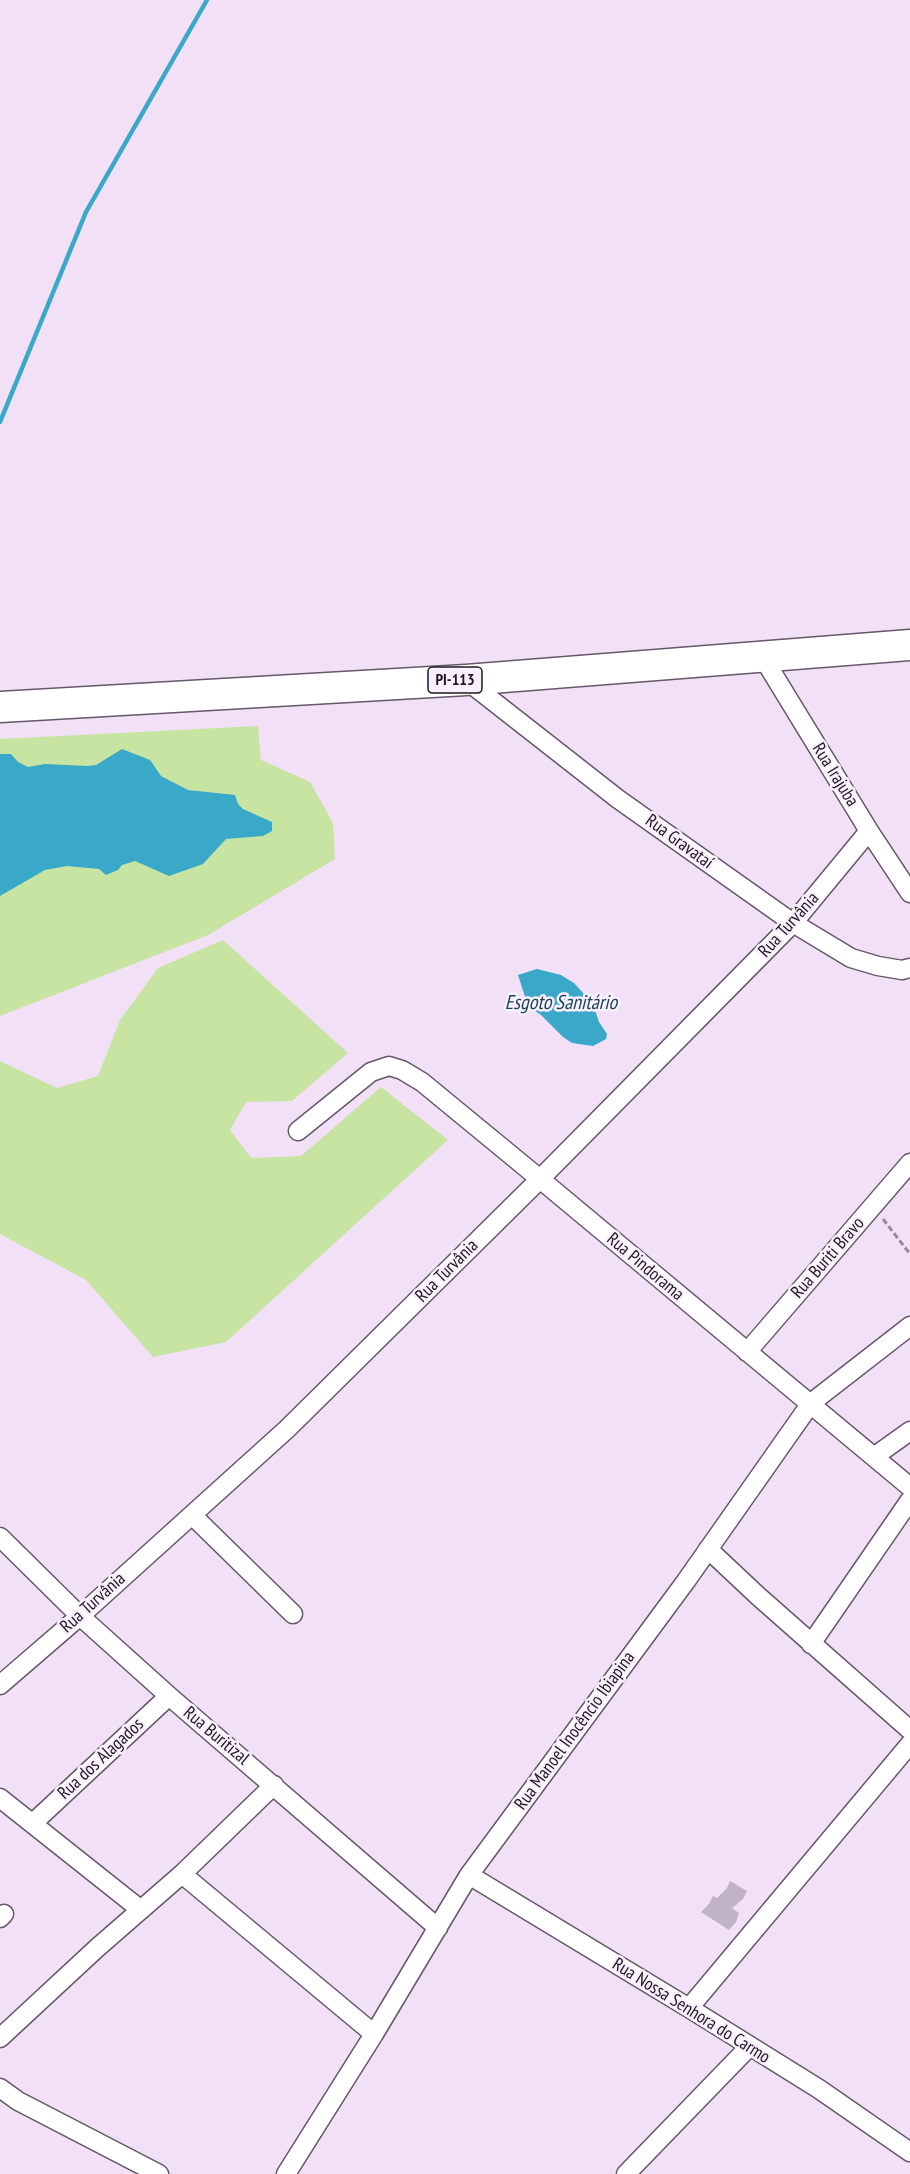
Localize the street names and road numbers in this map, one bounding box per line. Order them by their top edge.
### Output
road number: PI-113 [428,667,482,693]
street label: Rua Irajuba [807,739,863,811]
street label: Rua Gravataí [641,810,717,874]
street label: Rua Turvânia [754,888,824,962]
street label: Rua Buriti Bravo [787,1213,869,1303]
street label: Rua Pindorama [602,1229,688,1305]
street label: Rua Turvânia [411,1235,483,1307]
street label: Rua Turvânia [56,1568,130,1638]
street label: Rua Manoel Inocêncio Ibiapina [510,1648,640,1814]
street label: Rua Buritizal [179,1702,253,1770]
street label: Rua dos Alagados [54,1714,148,1804]
street label: Rua Nossa Senhora do Carmo [608,1954,774,2068]

